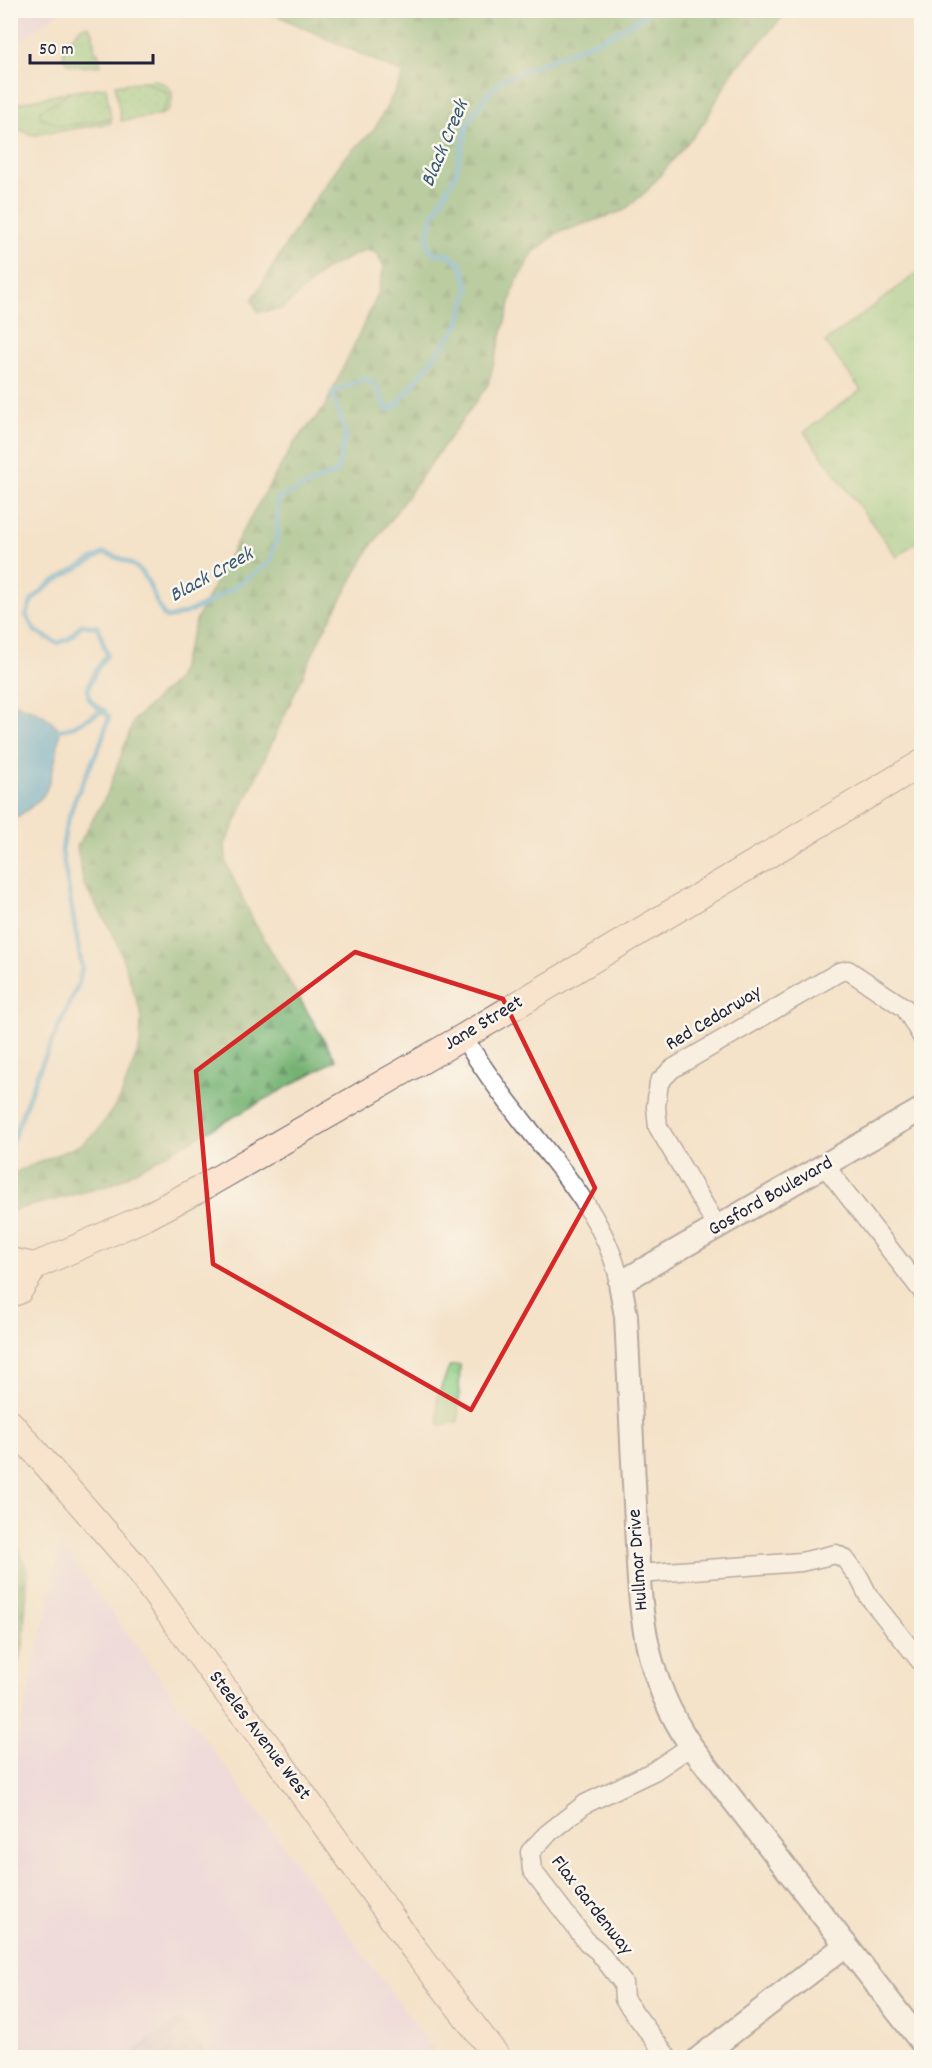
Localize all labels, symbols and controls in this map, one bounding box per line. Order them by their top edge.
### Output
scale bar [30,27,153,65]
text: 50 m [39,38,74,63]
water label: Black Creek [414,94,479,192]
water label: Black Creek [165,539,262,611]
street label: Red Cedarway [661,979,768,1059]
street label: Jane Street [439,989,529,1059]
street label: Gosford Boulevard [703,1150,839,1244]
street label: Hullmar Drive [621,1508,657,1612]
street label: Steeles Avenue West [201,1665,317,1807]
street label: Flax Gardenway [543,1850,639,1963]

